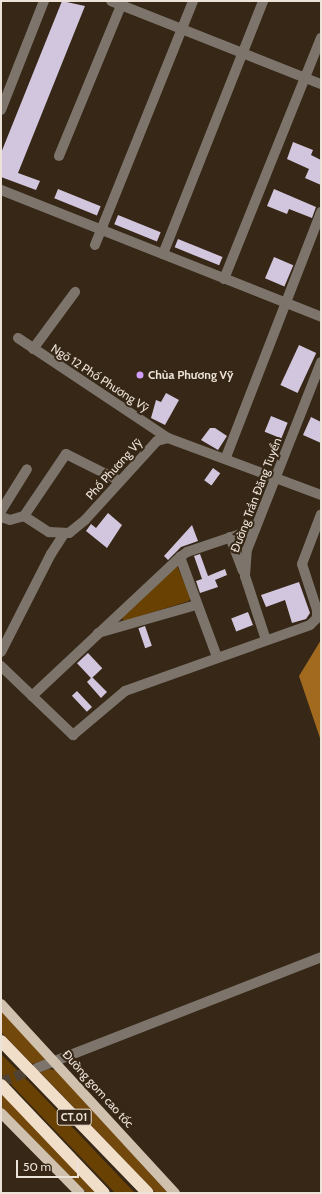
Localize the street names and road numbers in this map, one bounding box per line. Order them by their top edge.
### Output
street label: Ngõ 12 Phố Phương Vỹ [48,341,152,415]
street label: Phố Phương Vỹ [83,435,145,503]
street label: Đường Trần Đăng Tuyển [227,436,285,554]
street label: Đường gom cao tốc [59,1047,137,1131]
road number: CT.01 [56,1108,92,1126]

